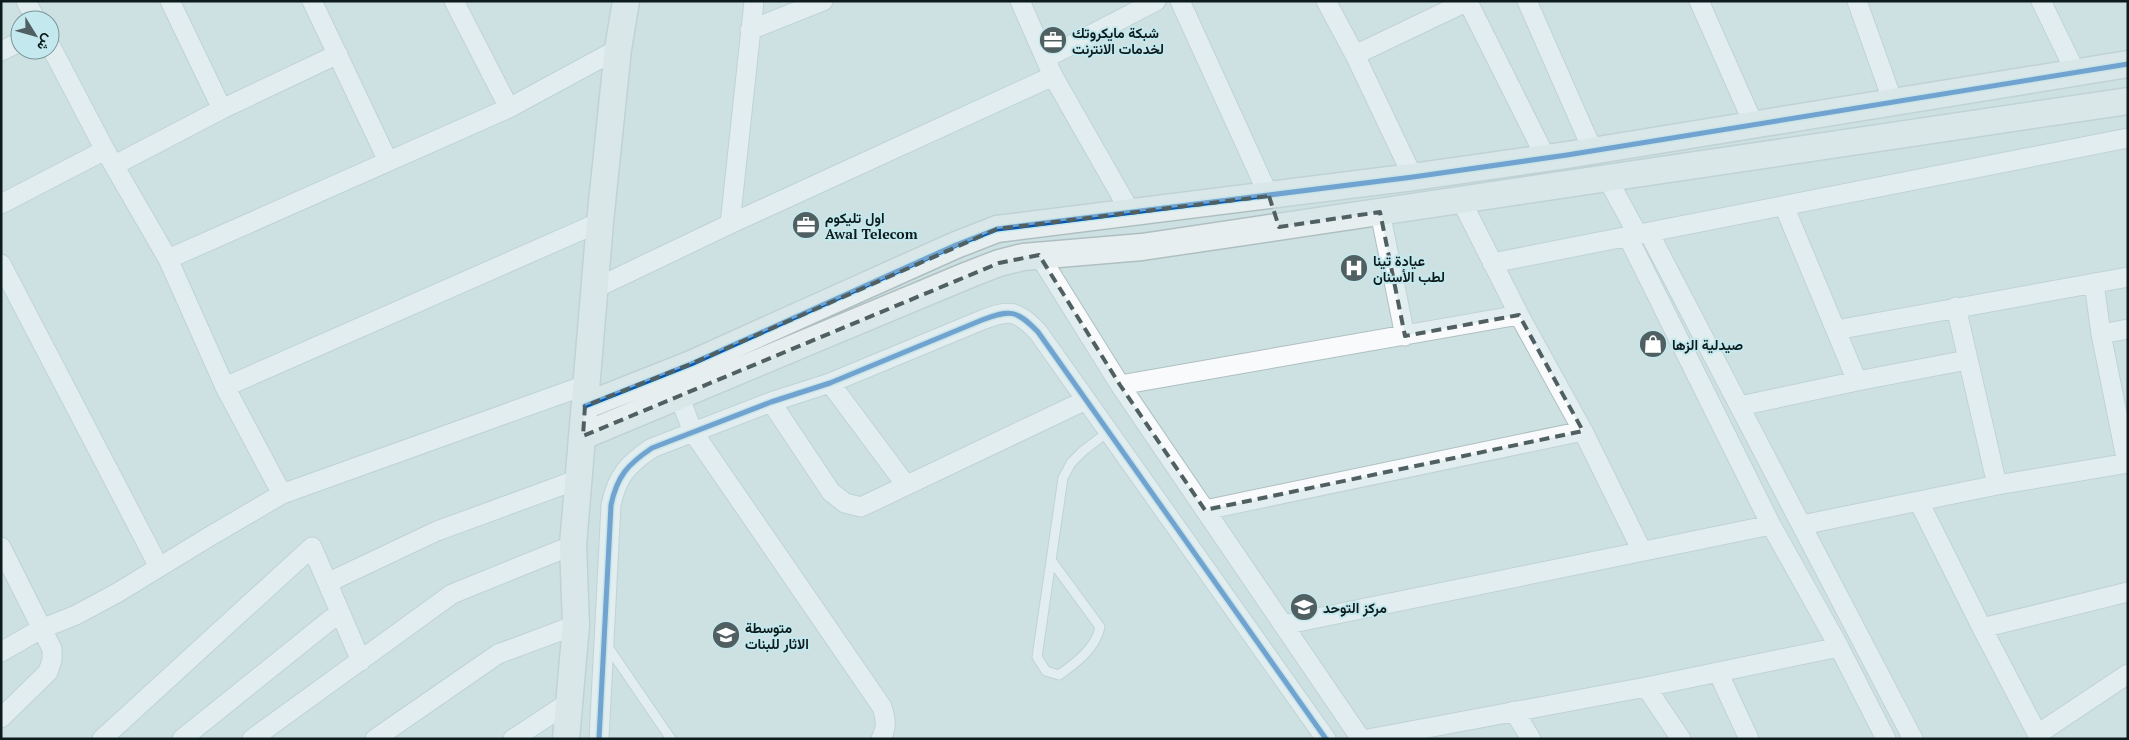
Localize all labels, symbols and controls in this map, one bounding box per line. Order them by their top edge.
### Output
north arrow [10,10,60,60]
place label: شبكة مايكروتك لخدمات الانترنت [1072,23,1164,58]
office icon: شبكة مايكروتك لخدمات الانترنت [1038,25,1068,55]
text: ش [33,31,58,56]
place label: اول تليكوم Awal Telecom [825,208,918,243]
office icon: اول تليكوم Awal Telecom [791,210,821,240]
place label: عيادة تينا لطب الأسنان [1373,251,1445,286]
hospital icon: عيادة تينا لطب الأسنان [1339,253,1369,283]
shop icon: صيدلية الزها [1638,329,1668,359]
place label: صيدلية الزها [1672,335,1743,354]
school or university icon: مركز التوحد [1289,592,1319,622]
place label: مركز التوحد [1323,598,1387,617]
place label: متوسطة الاثار للبنات [745,618,809,653]
school or university icon: متوسطة الاثار للبنات [711,620,741,650]

